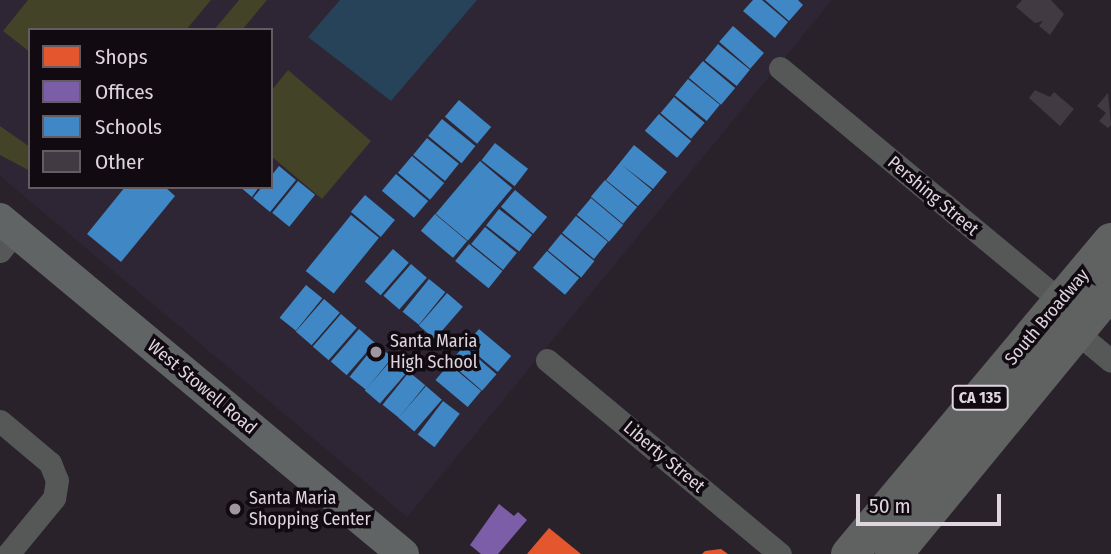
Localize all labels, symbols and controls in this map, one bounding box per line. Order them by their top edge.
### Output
legend [28,28,273,189]
text: Shops [95,44,148,70]
text: Offices [95,79,154,105]
text: Schools [95,114,162,140]
text: Other [95,149,144,175]
street label: Pershing Street [883,152,983,240]
street label: South Broadway [1000,264,1094,370]
place label: Santa Maria High School [390,331,477,374]
street label: West Stowell Road [143,335,261,439]
marker: Santa Maria High School [368,344,384,360]
road number: CA 135 [950,386,1010,410]
street label: Liberty Street [619,417,709,497]
scale bar [859,480,1004,524]
place label: Santa Maria Shopping Center [249,488,371,530]
text: 50 m [869,493,911,519]
marker: Santa Maria Shopping Center [227,501,243,517]

